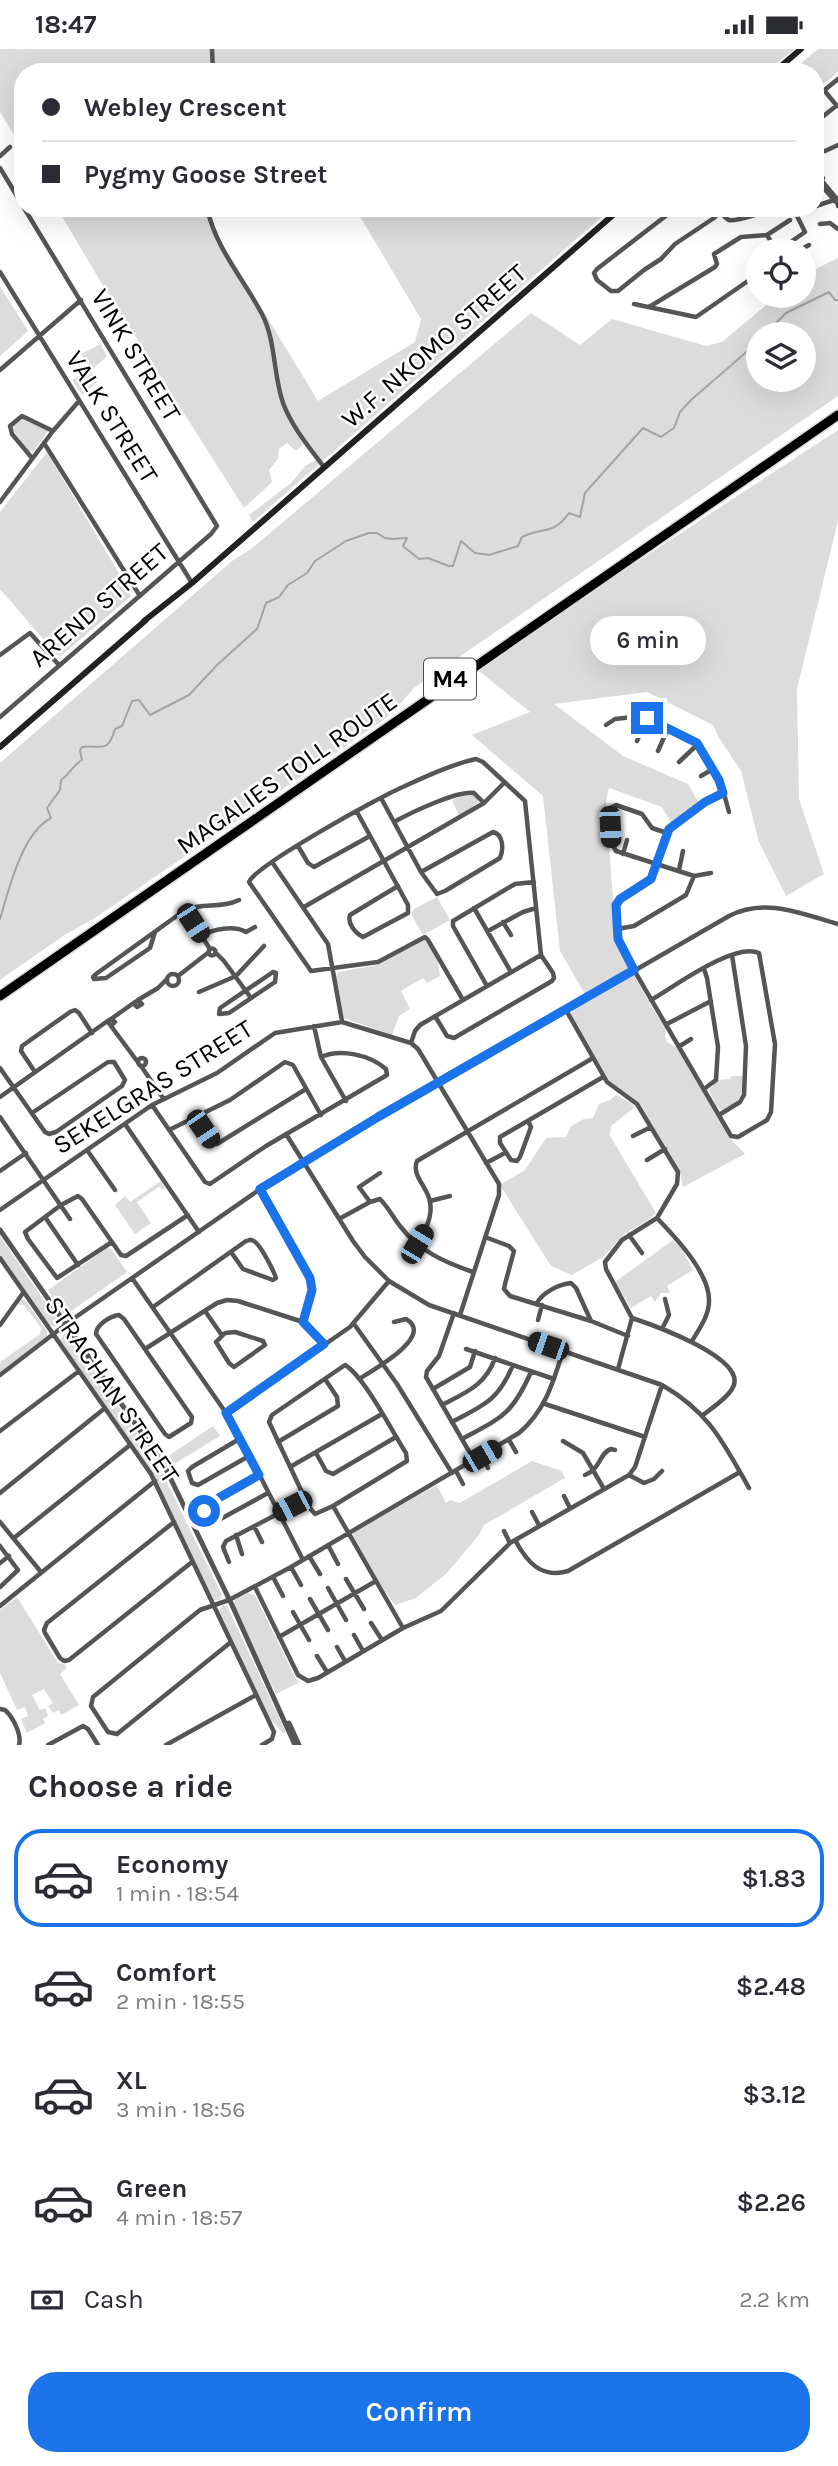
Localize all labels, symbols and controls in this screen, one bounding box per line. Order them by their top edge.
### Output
text: 18:47 [35,9,97,40]
text: Webley Crescent [84,92,287,123]
text: Pygmy Goose Street [84,159,328,190]
map controls [746,238,816,392]
button: locate [746,238,816,308]
street label: W.F. NKOMO STREET [335,257,533,435]
street label: VINK STREET [84,283,188,427]
button: layers [746,322,816,392]
street label: VALK STREET [59,345,165,489]
street label: AREND STREET [23,536,175,674]
callout: 6 min [589,617,705,665]
text: 6 min [617,627,679,654]
road number: M4 [424,659,476,699]
street label: MAGALIES TOLL ROUTE [171,685,403,861]
route end [631,702,663,734]
car [599,805,622,849]
car [173,900,214,946]
street label: SEKELGRAS STREET [48,1013,258,1161]
car [183,1106,224,1152]
car [398,1221,437,1267]
street label: STRACHAN STREET [38,1291,186,1489]
car [525,1329,572,1363]
car [459,1436,506,1476]
car [269,1487,316,1525]
route start [188,1495,220,1527]
text: Choose a ride [28,1768,233,1805]
icon: car [32,1847,95,1910]
text: Economy [116,1849,228,1880]
text: $1.83 [742,1863,806,1894]
text: 1 min · 18:54 [116,1880,239,1907]
icon: car [32,1955,95,2018]
text: Comfort [116,1957,217,1988]
text: $2.48 [736,1971,806,2002]
text: 2 min · 18:55 [116,1988,245,2015]
icon: car [32,2063,95,2126]
text: XL [116,2065,147,2096]
text: $3.12 [743,2079,806,2110]
text: 3 min · 18:56 [116,2096,246,2123]
icon: car [32,2171,95,2234]
text: Green [116,2173,188,2204]
text: $2.26 [737,2187,806,2218]
text: 4 min · 18:57 [116,2204,242,2231]
icon: cash [28,2281,66,2319]
text: Cash [84,2284,144,2315]
text: 2.2 km [739,2286,810,2313]
button: Confirm [28,2372,810,2452]

